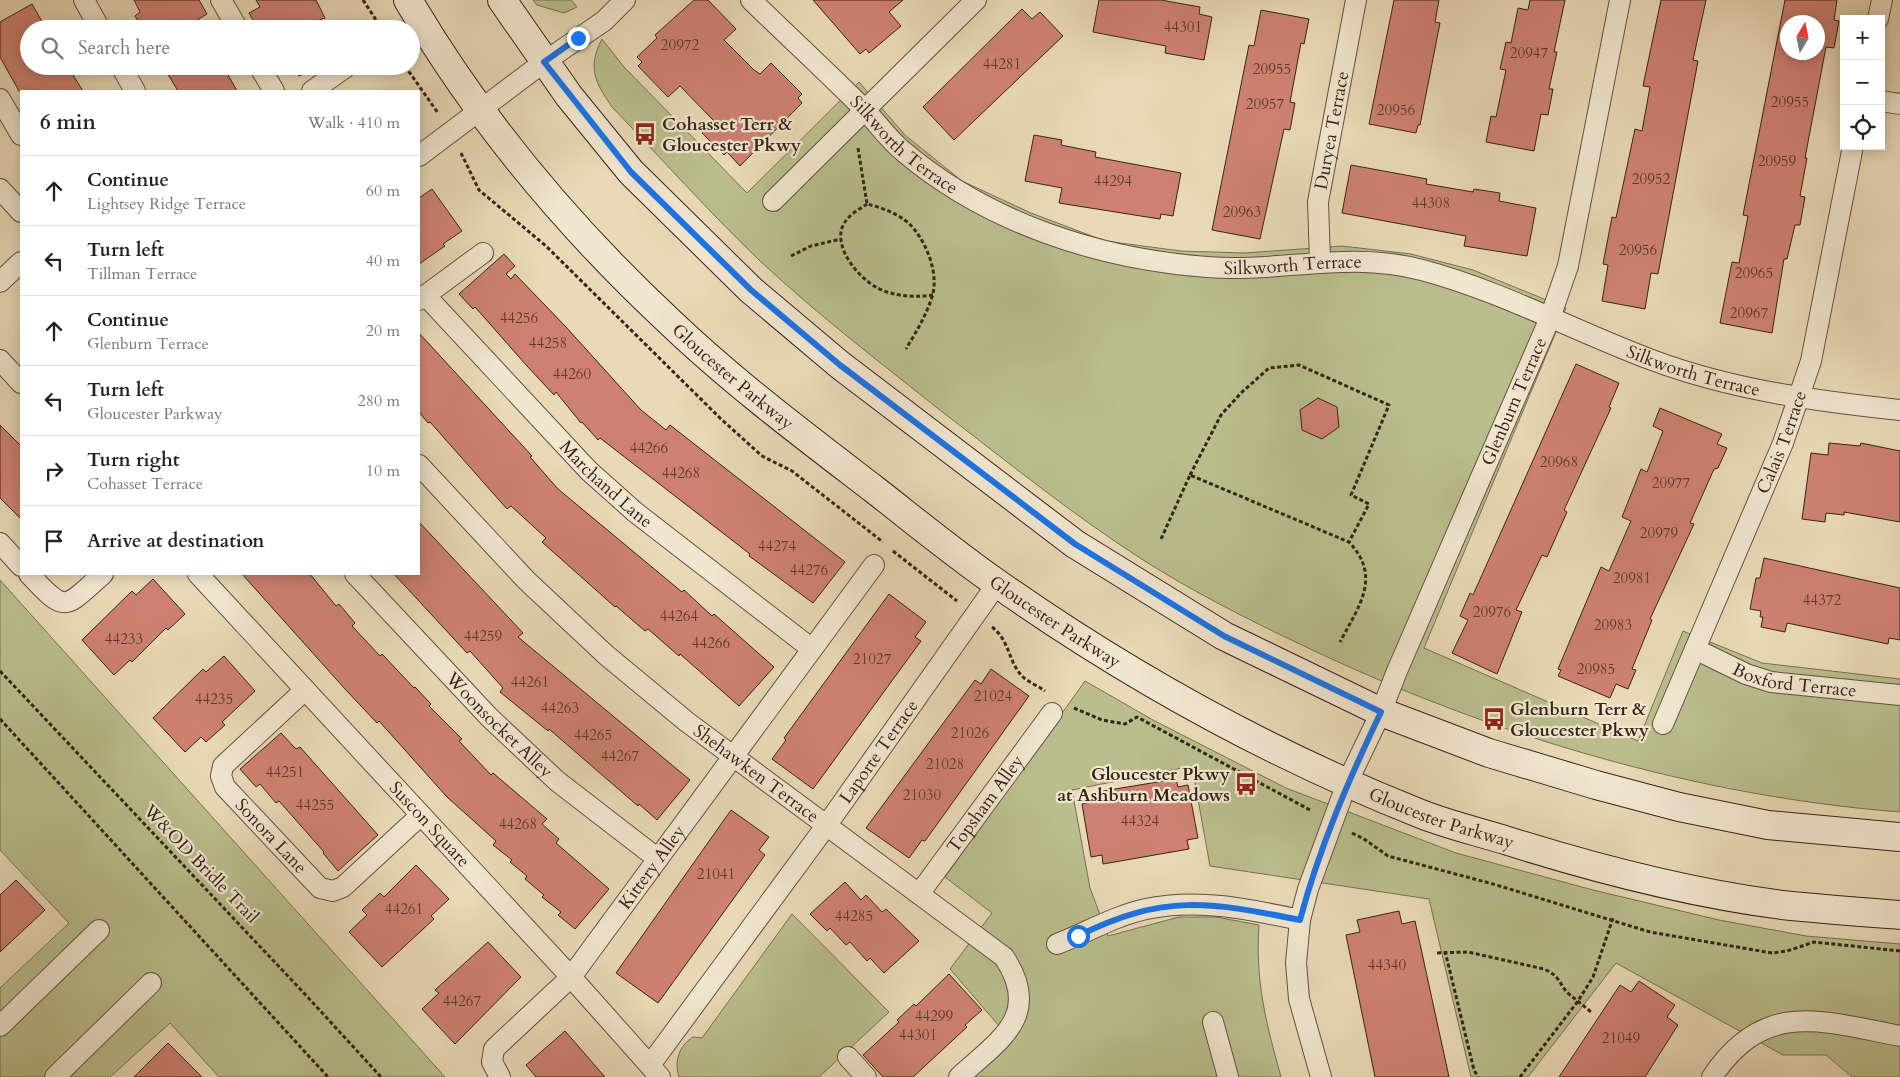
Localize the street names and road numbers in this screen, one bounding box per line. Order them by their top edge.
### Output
street label: Duryea Terrace [1308,69,1355,192]
street label: Silkworth Terrace [845,90,963,200]
street label: Silkworth Terrace [1224,249,1362,281]
street label: Gloucester Parkway [667,318,800,436]
street label: Glenburn Terrace [1475,333,1553,469]
street label: Silkworth Terrace [1623,339,1762,402]
street label: Calais Terrace [1750,387,1813,497]
street label: Marchand Lane [554,435,658,534]
street label: Gloucester Parkway [984,569,1126,674]
street label: Boxford Terrace [1728,657,1858,703]
street label: Woonsocket Alley [440,666,559,784]
street label: Laporte Terrace [833,694,924,809]
street label: Shehawken Terrace [688,718,824,828]
street label: Topsham Alley [941,749,1030,858]
street label: Suscon Square [383,776,476,873]
street label: Gloucester Parkway [1365,781,1518,855]
street label: Sonora Lane [229,793,313,879]
street label: W&OD Bridle Trail [137,798,265,929]
street label: Kittery Alley [613,820,691,914]

